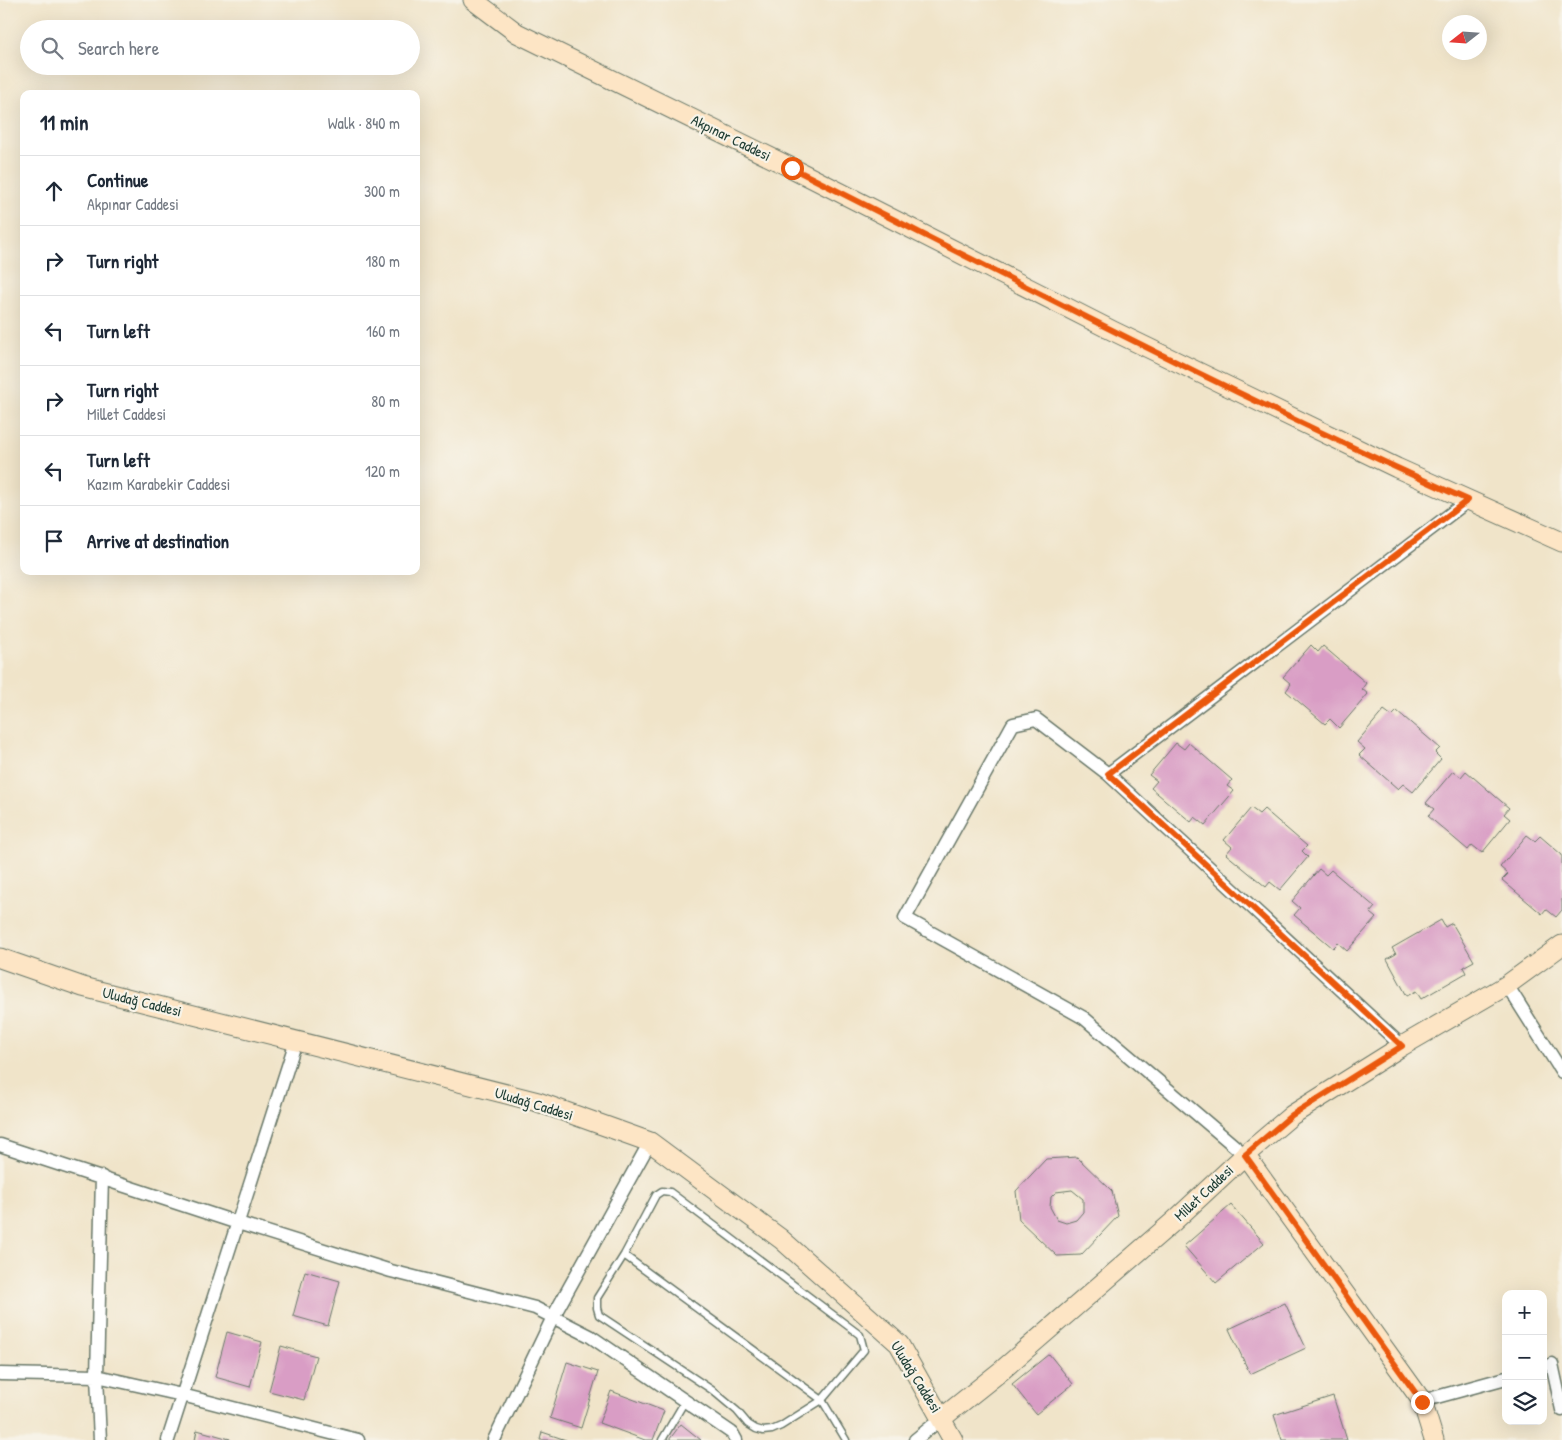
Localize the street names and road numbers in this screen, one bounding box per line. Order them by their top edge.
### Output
street label: Akpınar Caddesi [688,109,775,166]
street label: Uludağ Caddesi [100,982,184,1022]
street label: Uludağ Caddesi [492,1082,576,1125]
street label: Millet Caddesi [1169,1160,1238,1226]
street label: Uludağ Caddesi [886,1337,947,1417]

